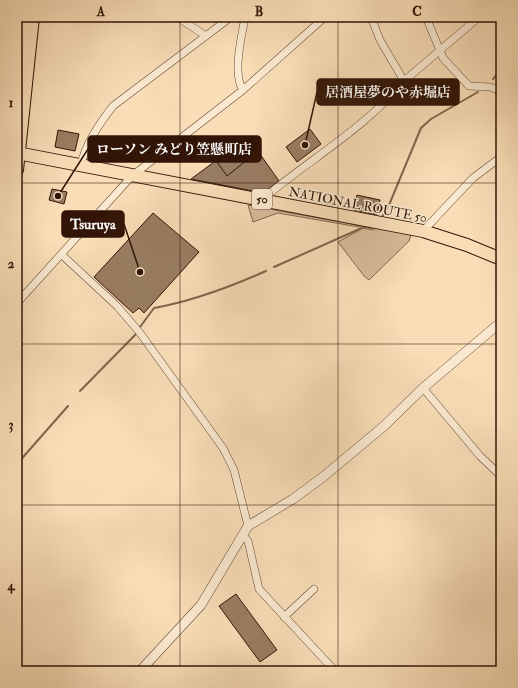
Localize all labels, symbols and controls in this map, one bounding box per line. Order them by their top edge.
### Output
text: A [96,4,106,20]
text: B [255,4,263,20]
text: C [412,4,422,20]
callout: 居酒屋夢のや赤堀店 [317,79,459,105]
text: 居酒屋夢のや赤堀店 [325,84,451,101]
text: 1 [9,95,14,111]
callout: ローソン みどり笠懸町店 [88,136,261,162]
text: ローソン みどり笠懸町店 [96,141,252,158]
street label: NATIONAL ROUTE 50 [287,184,428,226]
road number: 50 [252,189,272,209]
callout: Tsuruya [62,211,124,237]
text: Tsuruya [69,216,117,234]
text: 2 [8,256,15,272]
text: 3 [9,417,14,433]
text: 4 [6,578,15,594]

